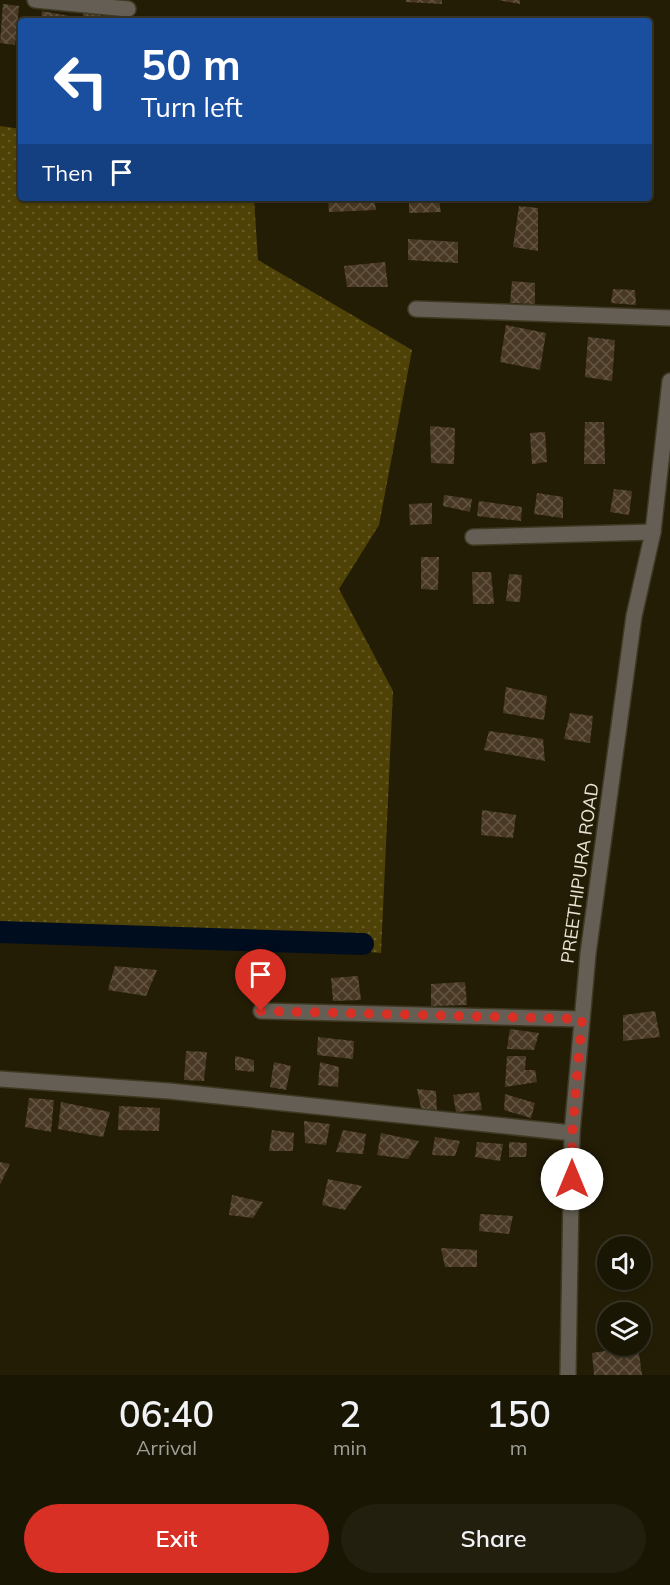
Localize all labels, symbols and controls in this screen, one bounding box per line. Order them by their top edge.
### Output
text: 50 m [141,38,241,91]
icon: left [42,42,120,120]
text: Turn left [141,90,243,124]
icon: arrive [105,156,138,189]
text: Then [42,159,93,187]
street label: PREETHIPURA ROAD [555,781,604,965]
pin [235,949,286,1011]
icon: arrive [244,958,277,991]
position arrow [540,1147,604,1211]
map controls [597,1236,651,1356]
button: sound [597,1236,651,1290]
button: layers [597,1302,651,1356]
text: 06:40 [119,1391,214,1436]
text: 2 [339,1391,361,1436]
text: 150 [486,1391,551,1436]
text: Arrival [136,1435,197,1460]
text: min [333,1435,367,1460]
text: m [510,1435,527,1460]
button: Exit [24,1504,329,1573]
button: Share [341,1504,646,1573]

